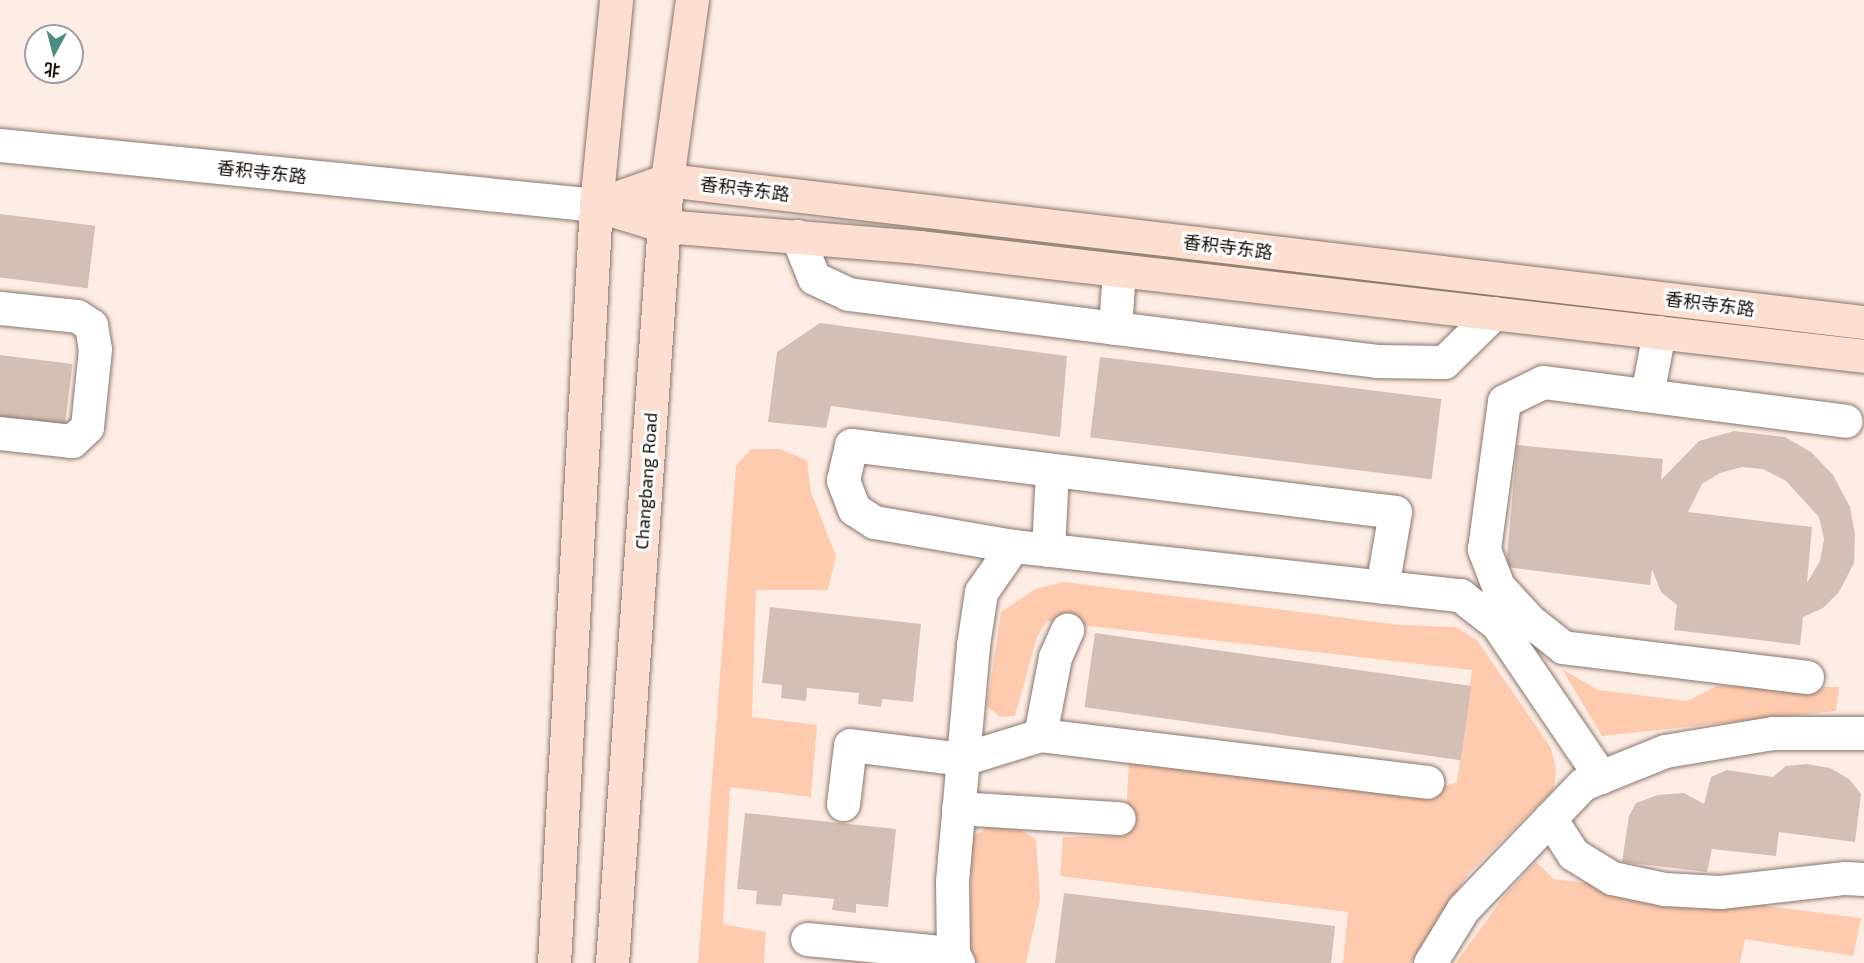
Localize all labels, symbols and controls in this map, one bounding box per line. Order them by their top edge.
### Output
north arrow [24,24,84,84]
text: 北 [43,60,61,81]
street label: 香积寺东路 [216,157,308,187]
street label: 香积寺东路 [699,173,791,205]
street label: 香积寺东路 [1182,231,1274,263]
street label: 香积寺东路 [1664,288,1756,320]
street label: Changbang Road [630,412,662,550]

